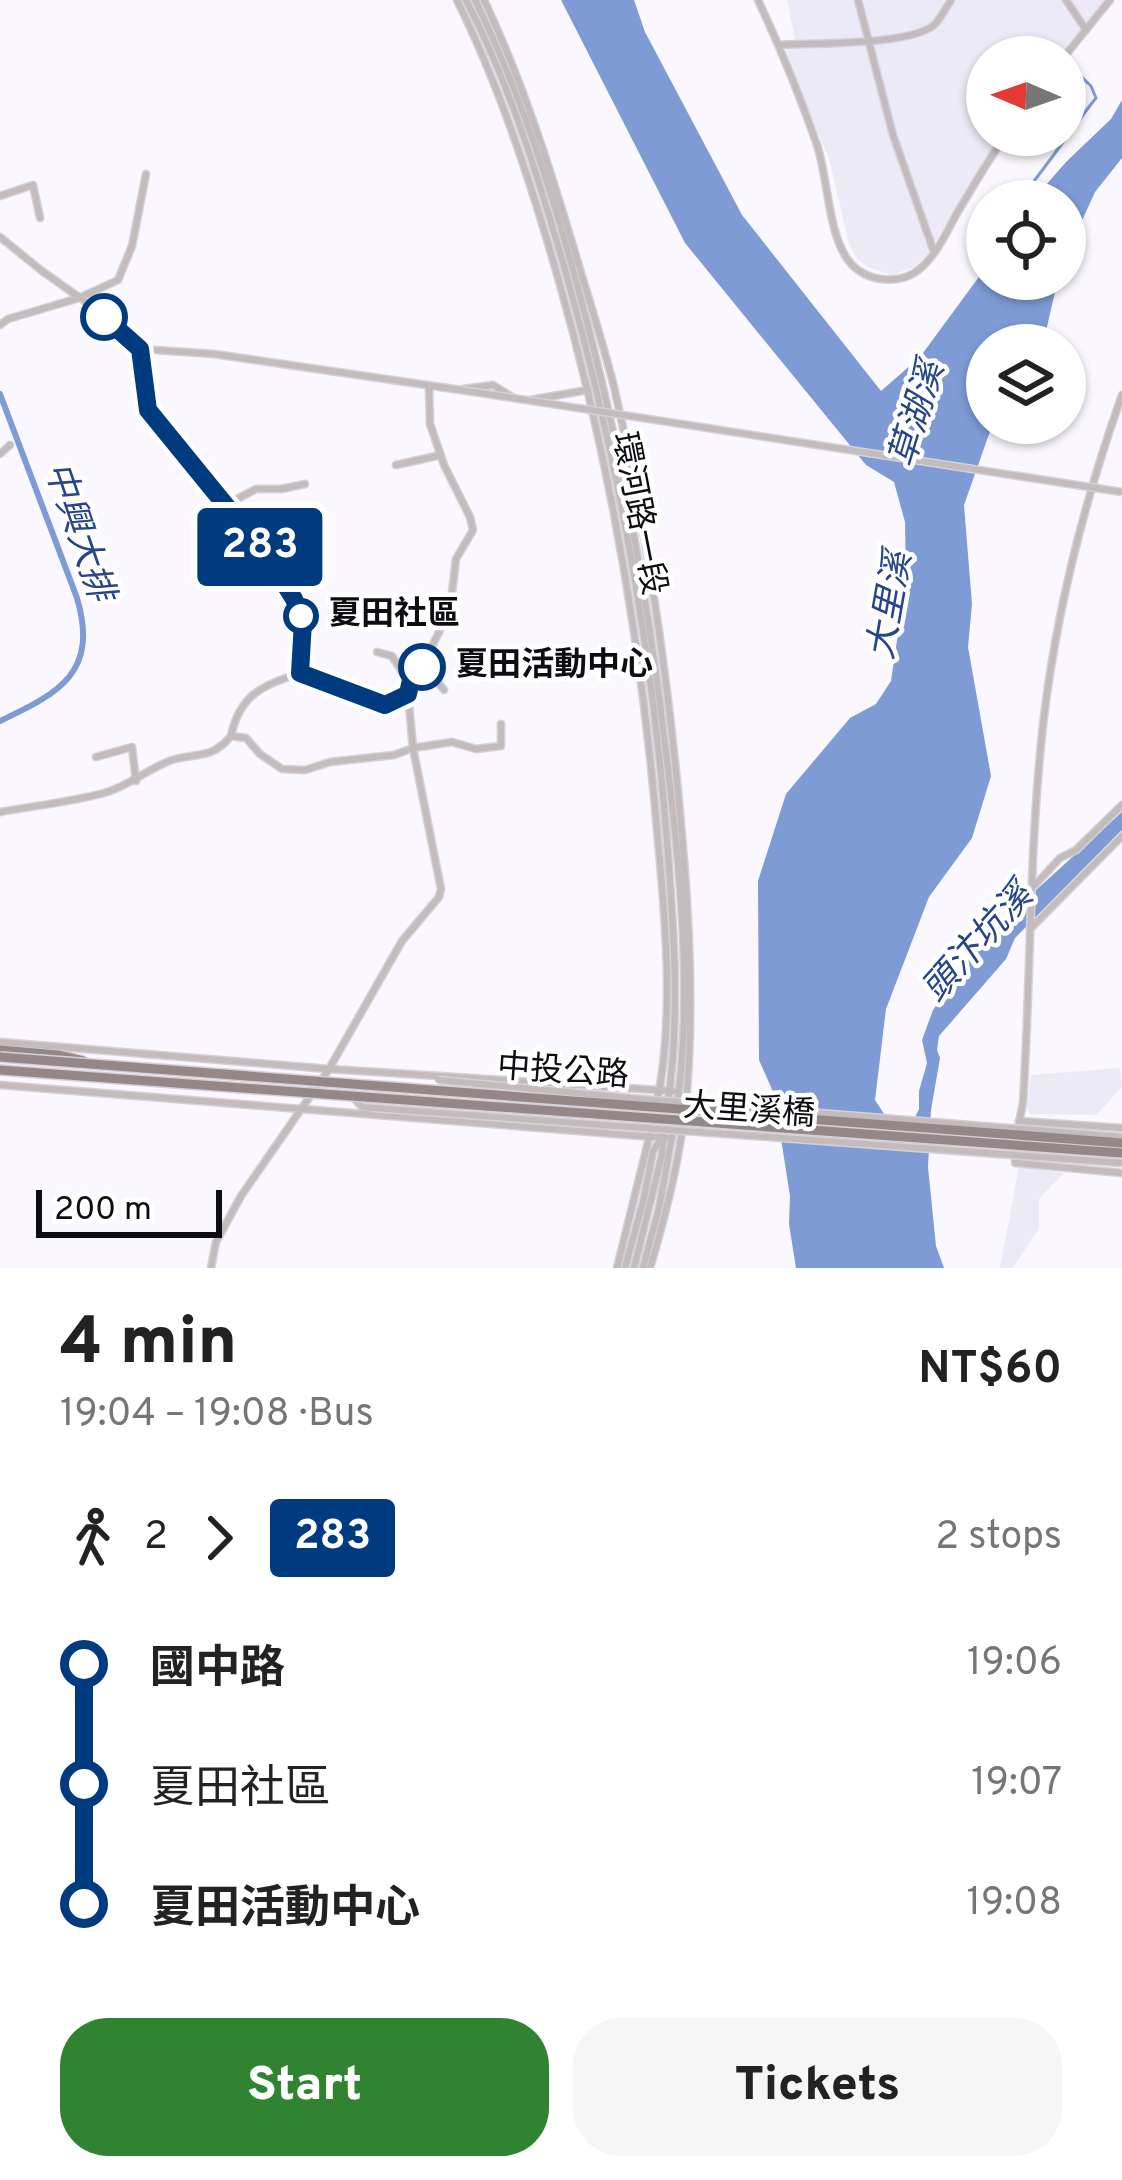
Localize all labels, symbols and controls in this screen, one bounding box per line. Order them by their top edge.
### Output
north arrow [966,36,1086,156]
map controls [966,36,1086,444]
button: locate [966,180,1086,300]
unlabelled marker [82,295,126,339]
button: layers [966,324,1086,444]
water label: 草湖溪 [881,352,958,473]
street label: 環河路一段 [601,429,673,599]
water label: 中興大排 [32,456,123,611]
line badge: 283 [191,508,329,586]
text: 283 [221,520,299,573]
water label: 大里溪 [860,544,925,663]
place label: 夏田社區 [328,595,460,637]
marker: 夏田社區 [285,600,317,632]
marker: 夏田活動中心 [400,645,444,689]
place label: 夏田活動中心 [455,646,653,688]
water label: 頭汴坑溪 [914,871,1048,1013]
street label: 中投公路 [496,1047,630,1099]
street label: 大里溪橋 [682,1086,816,1138]
scale bar [36,1184,222,1237]
text: 200 m [54,1190,152,1232]
text: 4 min [60,1304,237,1387]
text: NT$60 [918,1342,1062,1399]
text: 19:04 – 19:08 · Bus [60,1391,374,1440]
icon: walk [60,1505,126,1571]
icon: forward [186,1505,252,1571]
text: 283 [294,1511,371,1564]
text: 2 [144,1514,168,1563]
text: 2 stops [935,1514,1062,1563]
text: 19:06 [967,1640,1062,1689]
text: 國中路 [150,1642,285,1699]
text: 19:07 [971,1760,1062,1809]
text: 夏田社區 [150,1762,330,1819]
text: 19:08 [967,1880,1062,1929]
text: 夏田活動中心 [150,1882,420,1939]
button: Start [60,2018,549,2156]
button: Tickets [573,2018,1062,2156]

